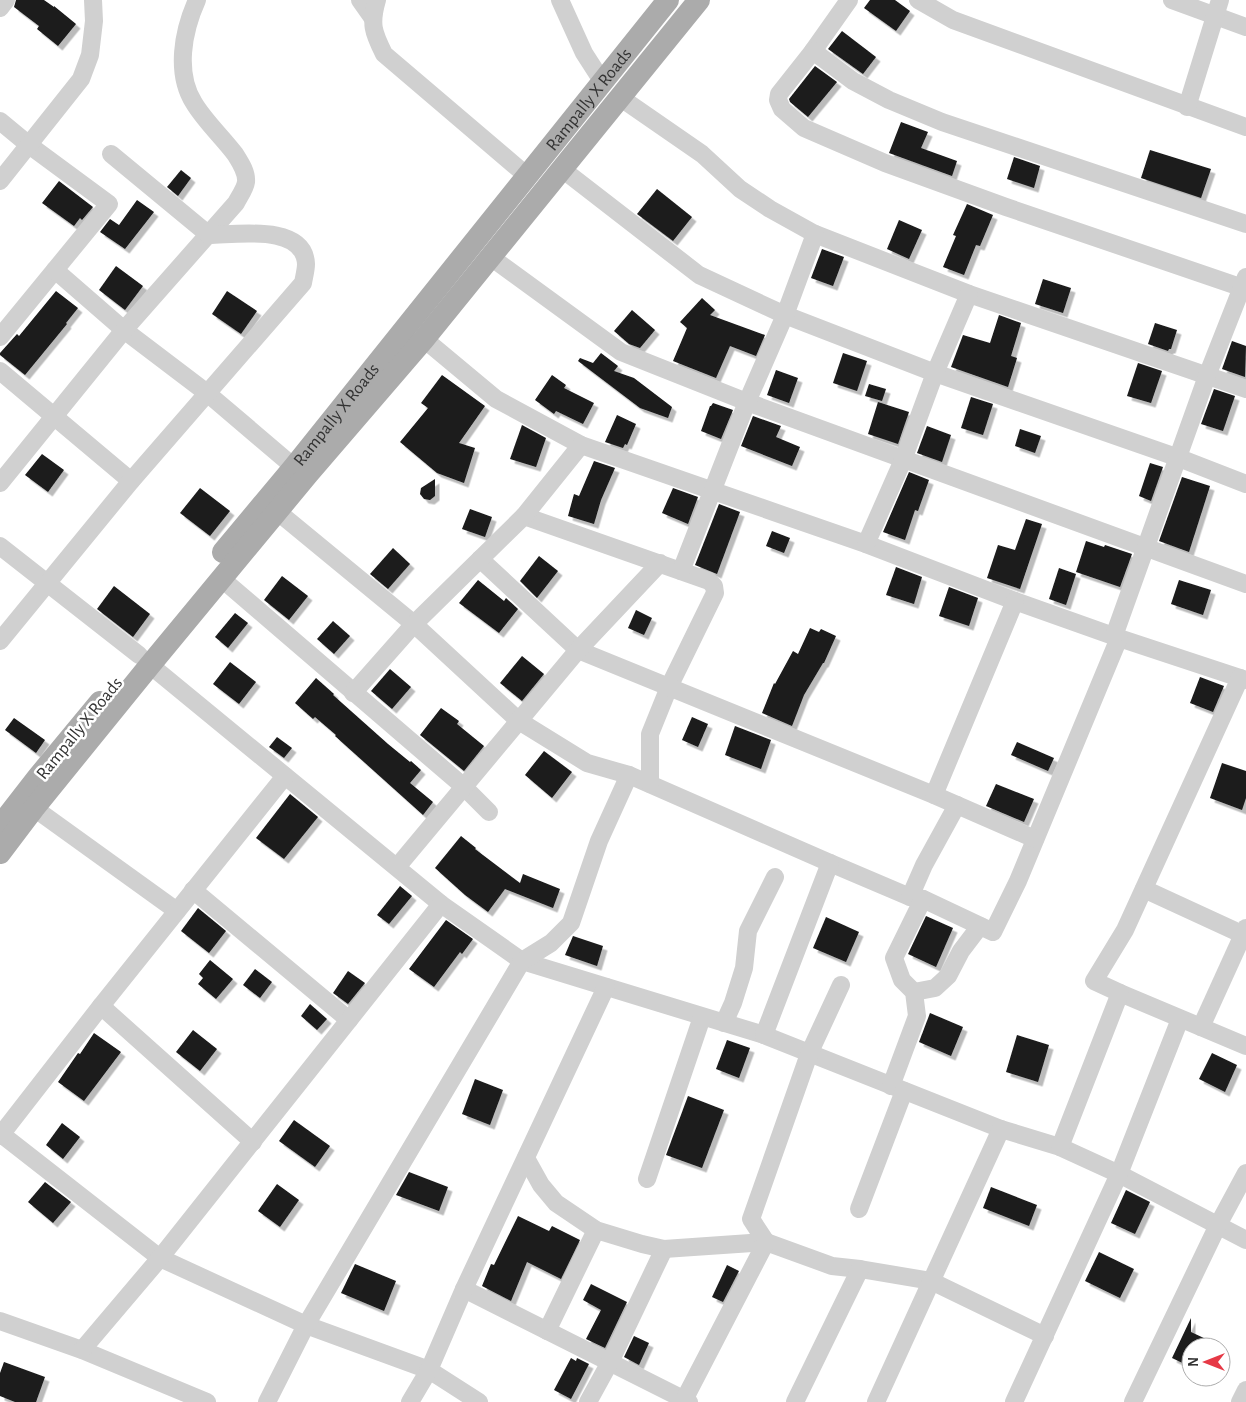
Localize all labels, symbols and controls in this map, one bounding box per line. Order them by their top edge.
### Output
street label: Rampally X Roads [543,45,636,154]
street label: Rampally X Roads [291,361,383,470]
street label: Rampally X Roads [33,674,126,783]
north arrow [1181,1337,1231,1387]
text: N [1187,1357,1201,1367]

